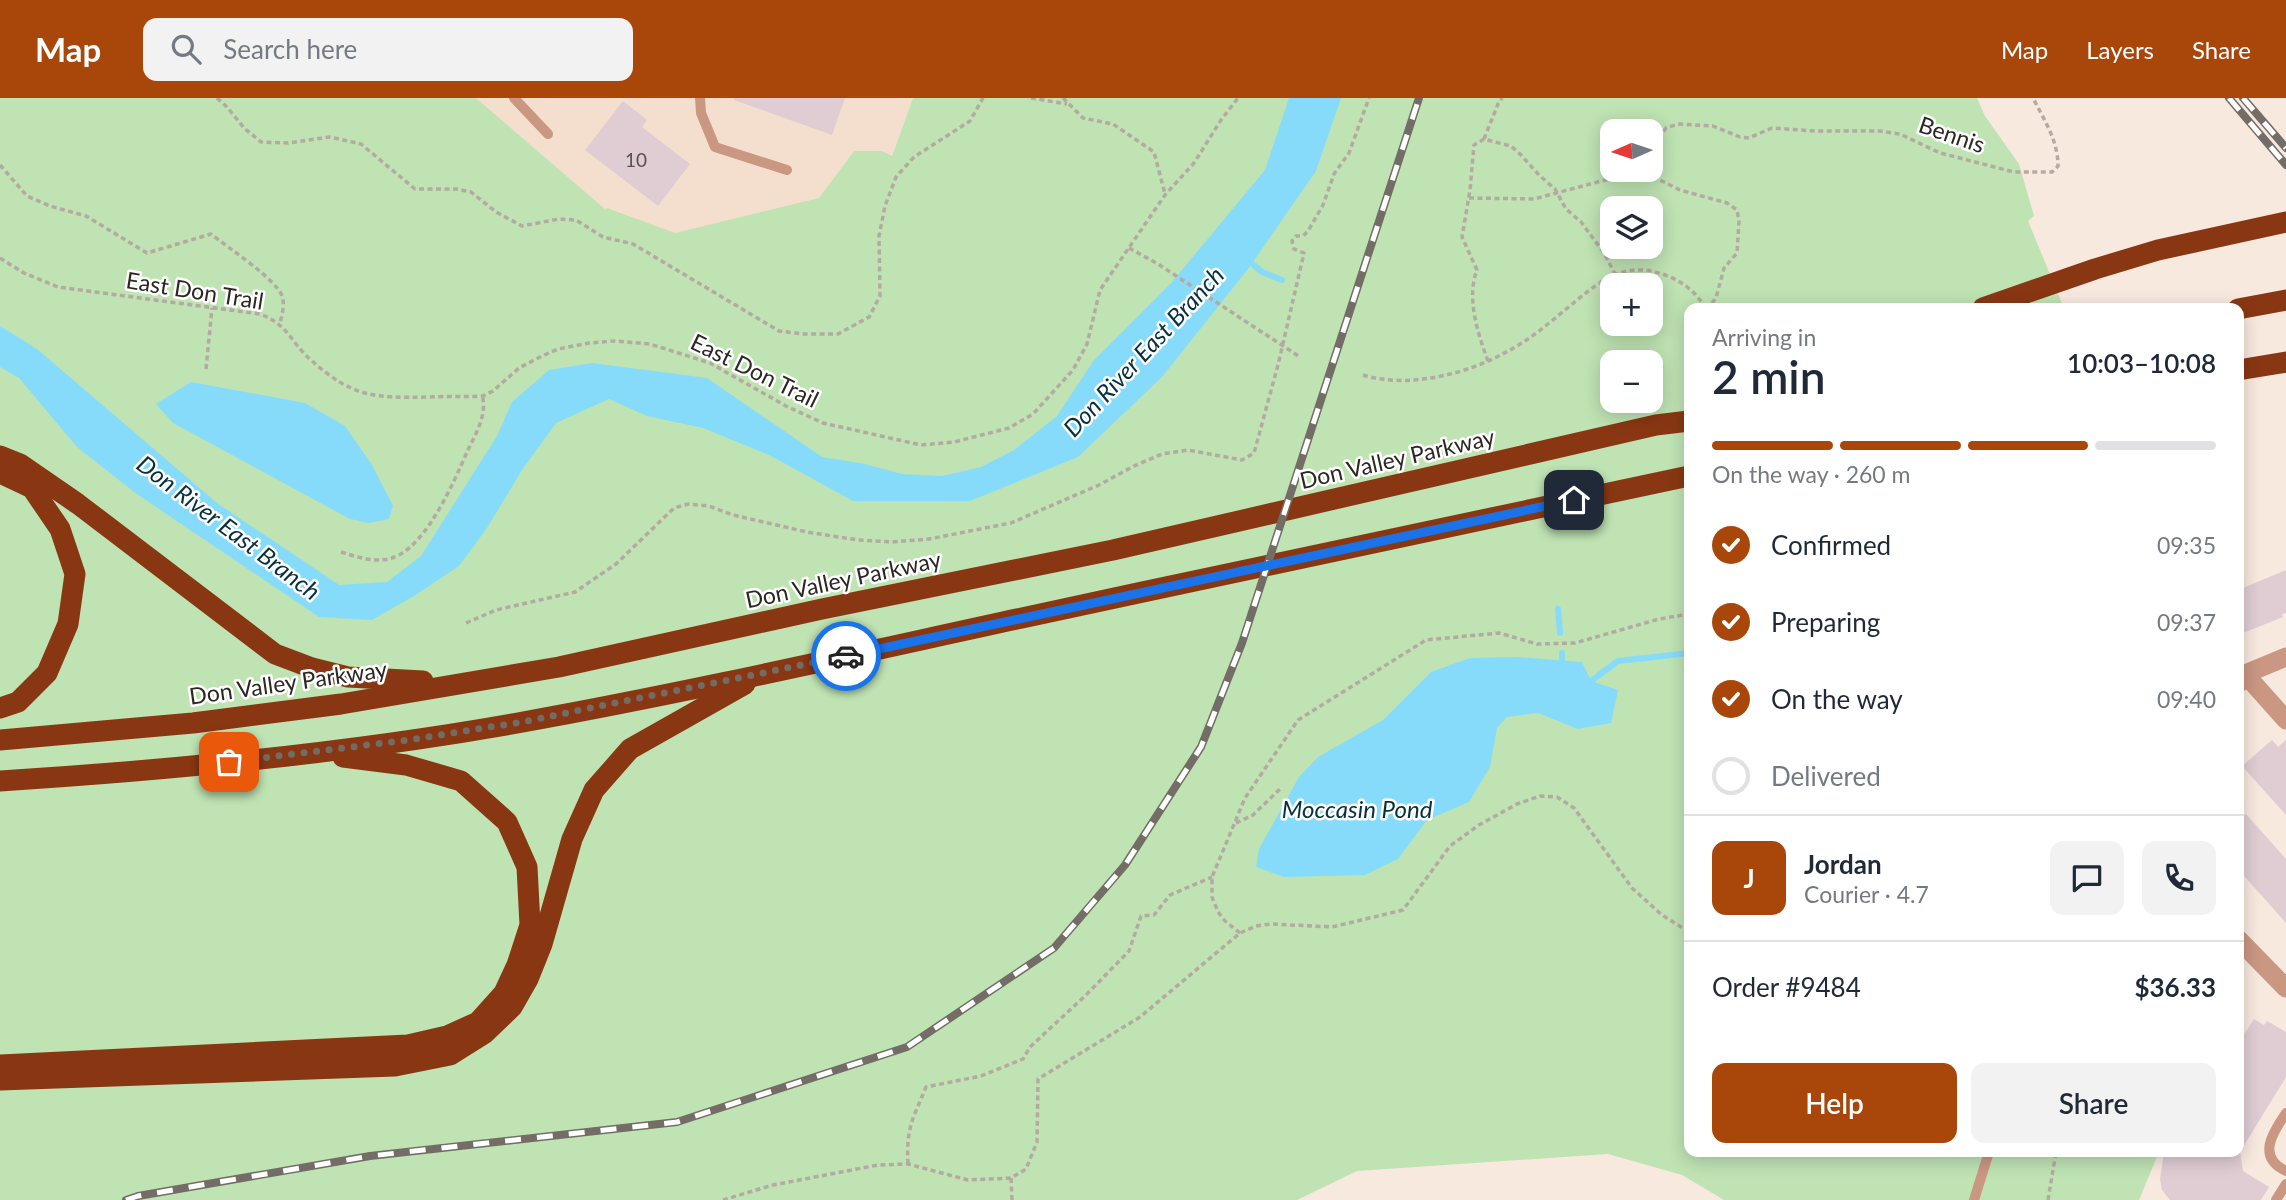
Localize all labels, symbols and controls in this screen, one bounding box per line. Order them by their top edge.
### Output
search box [143,18,633,81]
text: Map [35,29,101,69]
icon: search [167,30,205,68]
text: Search here [223,33,357,65]
text: Map [2001,35,2048,64]
text: Layers [2086,35,2154,64]
text: Share [2192,35,2251,64]
street label: Bennis [1915,110,1989,158]
north arrow [1600,119,1662,182]
map controls [1600,119,1663,413]
house number: 10 [625,148,647,171]
button: layers [1600,196,1663,259]
water label: Don River East Branch [1057,260,1229,442]
street label: East Don Trail [124,265,266,315]
button: + [1600,273,1663,336]
text: Arriving in [1712,323,1816,351]
street label: East Don Trail [687,327,823,413]
text: 10:03–10:08 [2067,347,2216,379]
text: 2 min [1712,349,1826,404]
button: − [1600,350,1663,413]
street label: Don Valley Parkway [1297,422,1497,494]
water label: Don River East Branch [132,449,326,605]
text: On the way · 260 m [1712,460,1911,488]
pin [1544,470,1604,530]
icon: home [1555,481,1593,519]
icon: check [1712,526,1750,564]
text: Confirmed [1771,529,1891,561]
text: 09:35 [2157,531,2216,559]
street label: Don Valley Parkway [743,545,944,613]
icon: check [1712,603,1750,641]
text: Preparing [1771,606,1880,638]
text: 09:37 [2157,608,2216,636]
courier [811,621,881,691]
icon: car [827,637,865,675]
street label: Don Valley Parkway [187,654,389,710]
icon: check [1712,680,1750,718]
text: On the way [1771,683,1903,715]
text: 09:40 [2157,685,2216,713]
pin [199,732,259,792]
icon: bag [210,743,248,781]
text: Delivered [1771,760,1881,792]
water label: Moccasin Pond [1282,794,1433,823]
button: chat [2050,841,2124,915]
button: phone [2142,841,2216,915]
text: Jordan [1804,848,1882,880]
text: J [1743,862,1755,894]
text: Courier · 4.7 [1804,880,1929,908]
text: Order #9484 [1712,971,1861,1003]
text: $36.33 [2134,971,2216,1003]
button: Help [1712,1063,1957,1143]
button: Share [1971,1063,2216,1143]

